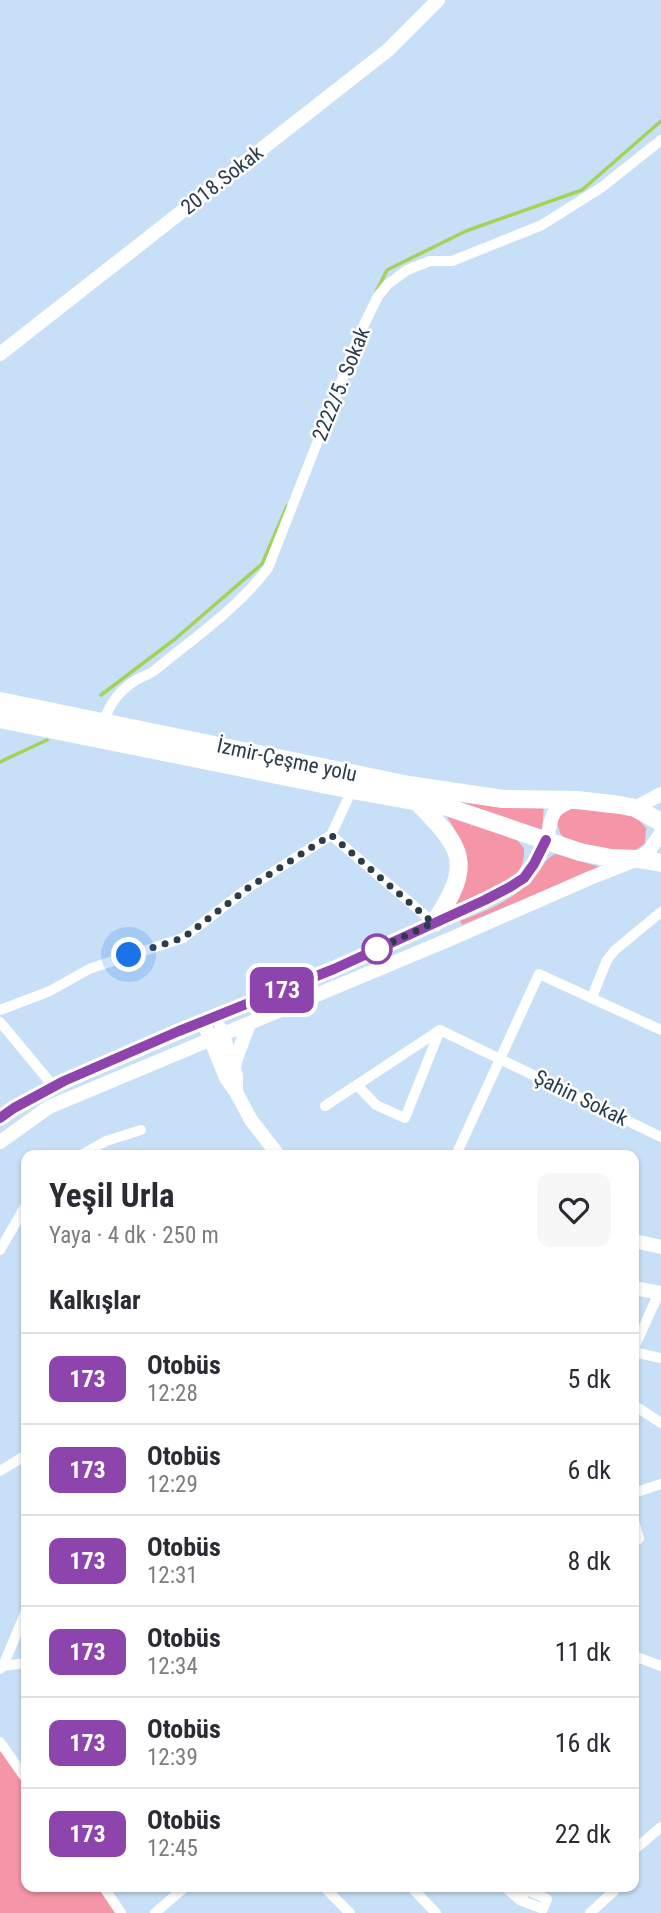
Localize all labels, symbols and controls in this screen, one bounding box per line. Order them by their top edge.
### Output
street label: 2018.Sokak [176,140,268,219]
street label: 2222/5. Sokak [307,323,375,444]
street label: İzmir-Çeşme yolu [215,733,359,787]
unlabelled marker [362,934,392,964]
your location [111,937,146,972]
line badge: 173 [242,967,322,1013]
text: 173 [264,976,300,1004]
street label: Şahin Sokak [530,1065,632,1131]
button: heart [537,1173,611,1247]
text: Yeşil Urla [49,1176,175,1215]
text: Yaya · 4 dk · 250 m [49,1222,219,1249]
text: Kalkışlar [49,1285,141,1315]
text: Otobüs [147,1350,221,1380]
text: 5 dk [568,1364,611,1394]
text: 173 [69,1365,106,1393]
text: 12:28 [147,1380,198,1407]
text: Otobüs [147,1441,221,1471]
text: 6 dk [568,1455,611,1485]
text: 173 [69,1456,106,1484]
text: 12:29 [147,1471,198,1498]
text: Otobüs [147,1532,221,1562]
text: 8 dk [568,1546,611,1576]
text: 173 [69,1547,106,1575]
text: 12:31 [147,1562,198,1589]
text: Otobüs [147,1623,221,1653]
text: 11 dk [555,1637,611,1667]
text: 173 [69,1638,106,1666]
text: 12:34 [147,1653,198,1680]
text: Otobüs [147,1714,221,1744]
text: 16 dk [555,1728,611,1758]
text: 173 [69,1729,106,1757]
text: 12:39 [147,1744,198,1771]
text: Otobüs [147,1805,221,1835]
text: 22 dk [555,1819,611,1849]
text: 173 [69,1820,106,1848]
text: 12:45 [147,1835,198,1862]

